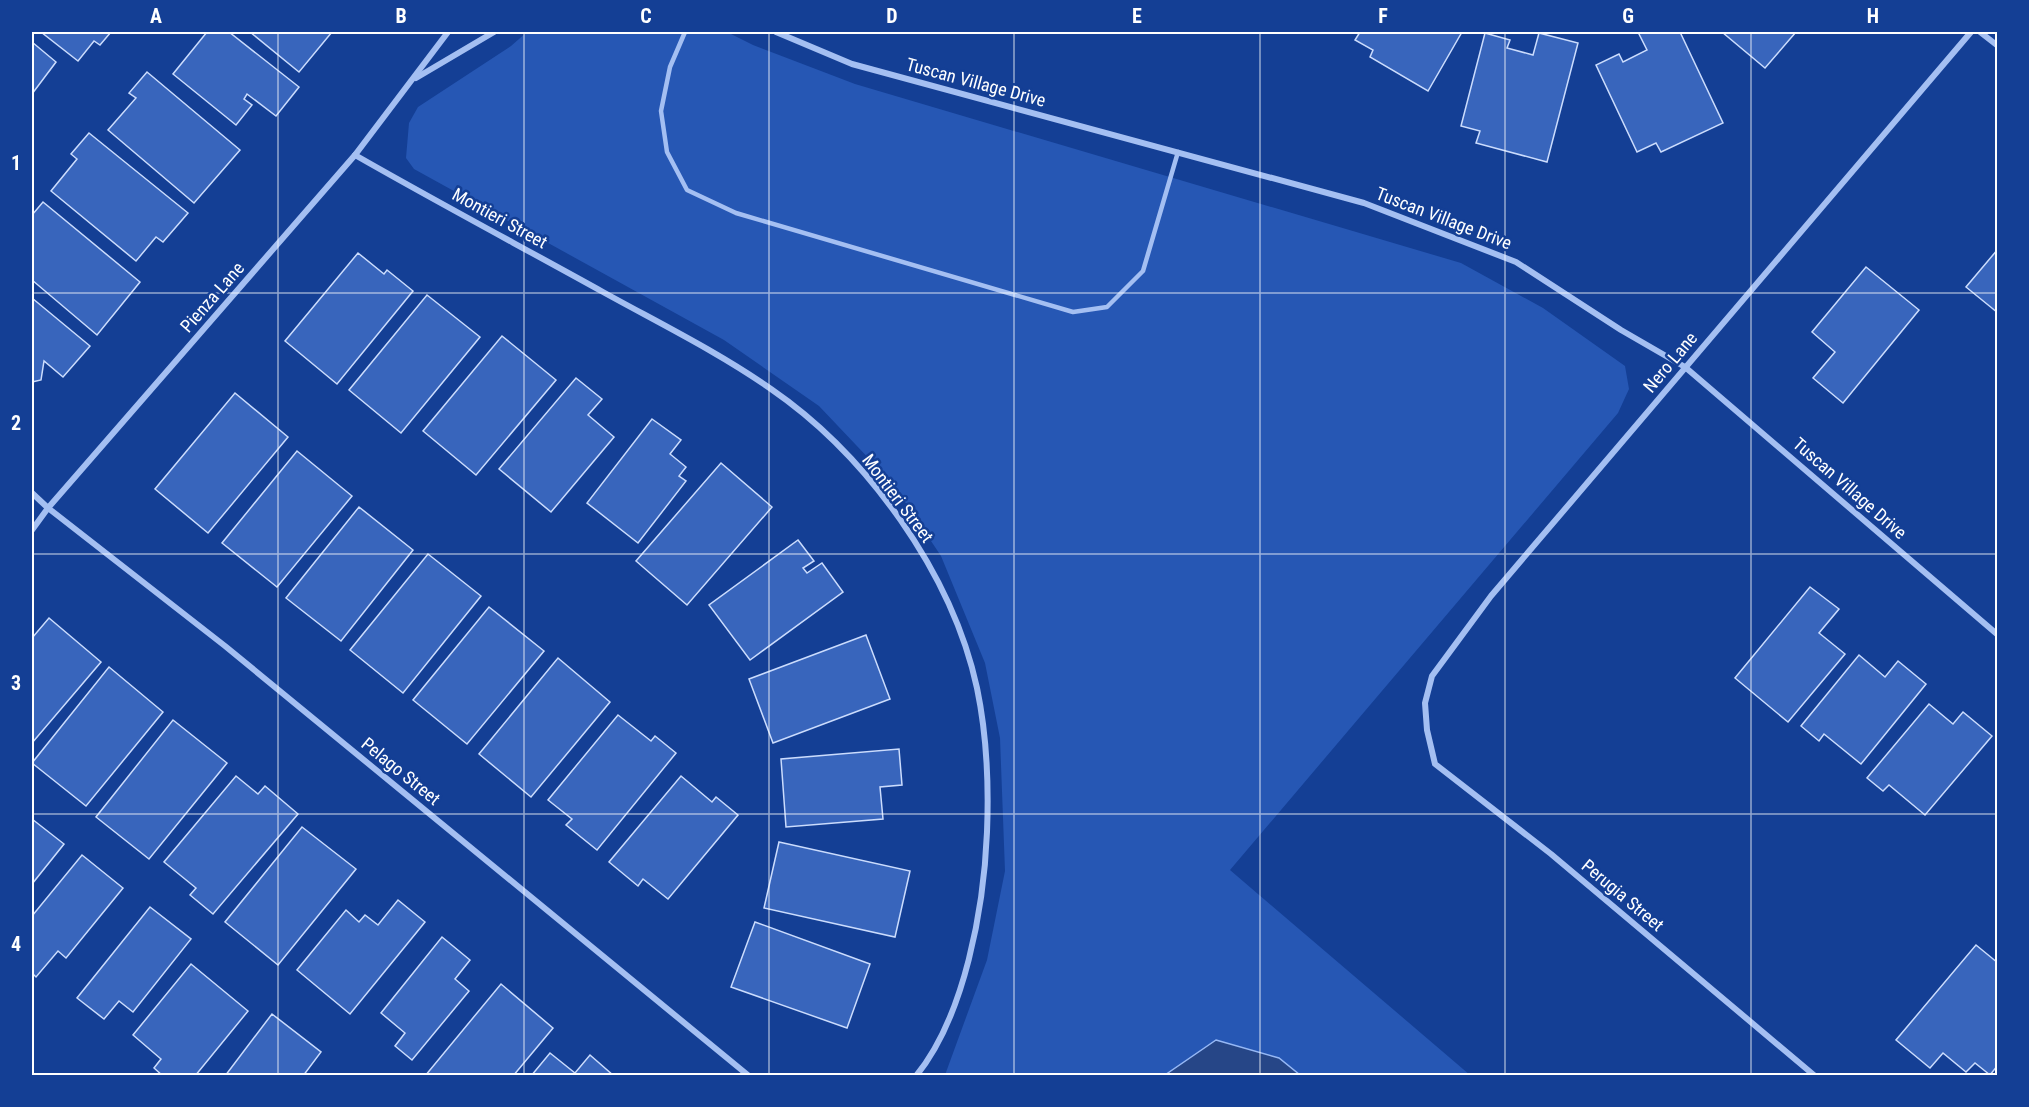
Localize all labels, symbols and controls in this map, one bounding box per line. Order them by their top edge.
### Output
text: A [150,4,162,28]
text: B [395,4,407,28]
text: C [640,4,652,28]
text: D [886,4,898,28]
text: E [1132,4,1142,28]
text: F [1378,4,1388,28]
text: G [1622,4,1634,28]
text: H [1867,4,1879,28]
street label: Tuscan Village Drive [904,53,1048,111]
text: 1 [11,151,21,175]
street label: Tuscan Village Drive [1373,182,1515,254]
street label: Montieri Street [449,183,551,253]
street label: Pienza Lane [176,258,248,336]
street label: Nero Lane [1639,328,1701,396]
text: 2 [11,411,21,435]
street label: Tuscan Village Drive [1789,433,1911,543]
street label: Montieri Street [858,450,938,546]
text: 3 [11,671,21,695]
street label: Pelago Street [357,733,445,809]
street label: Perugia Street [1578,855,1668,935]
text: 4 [11,932,21,956]

